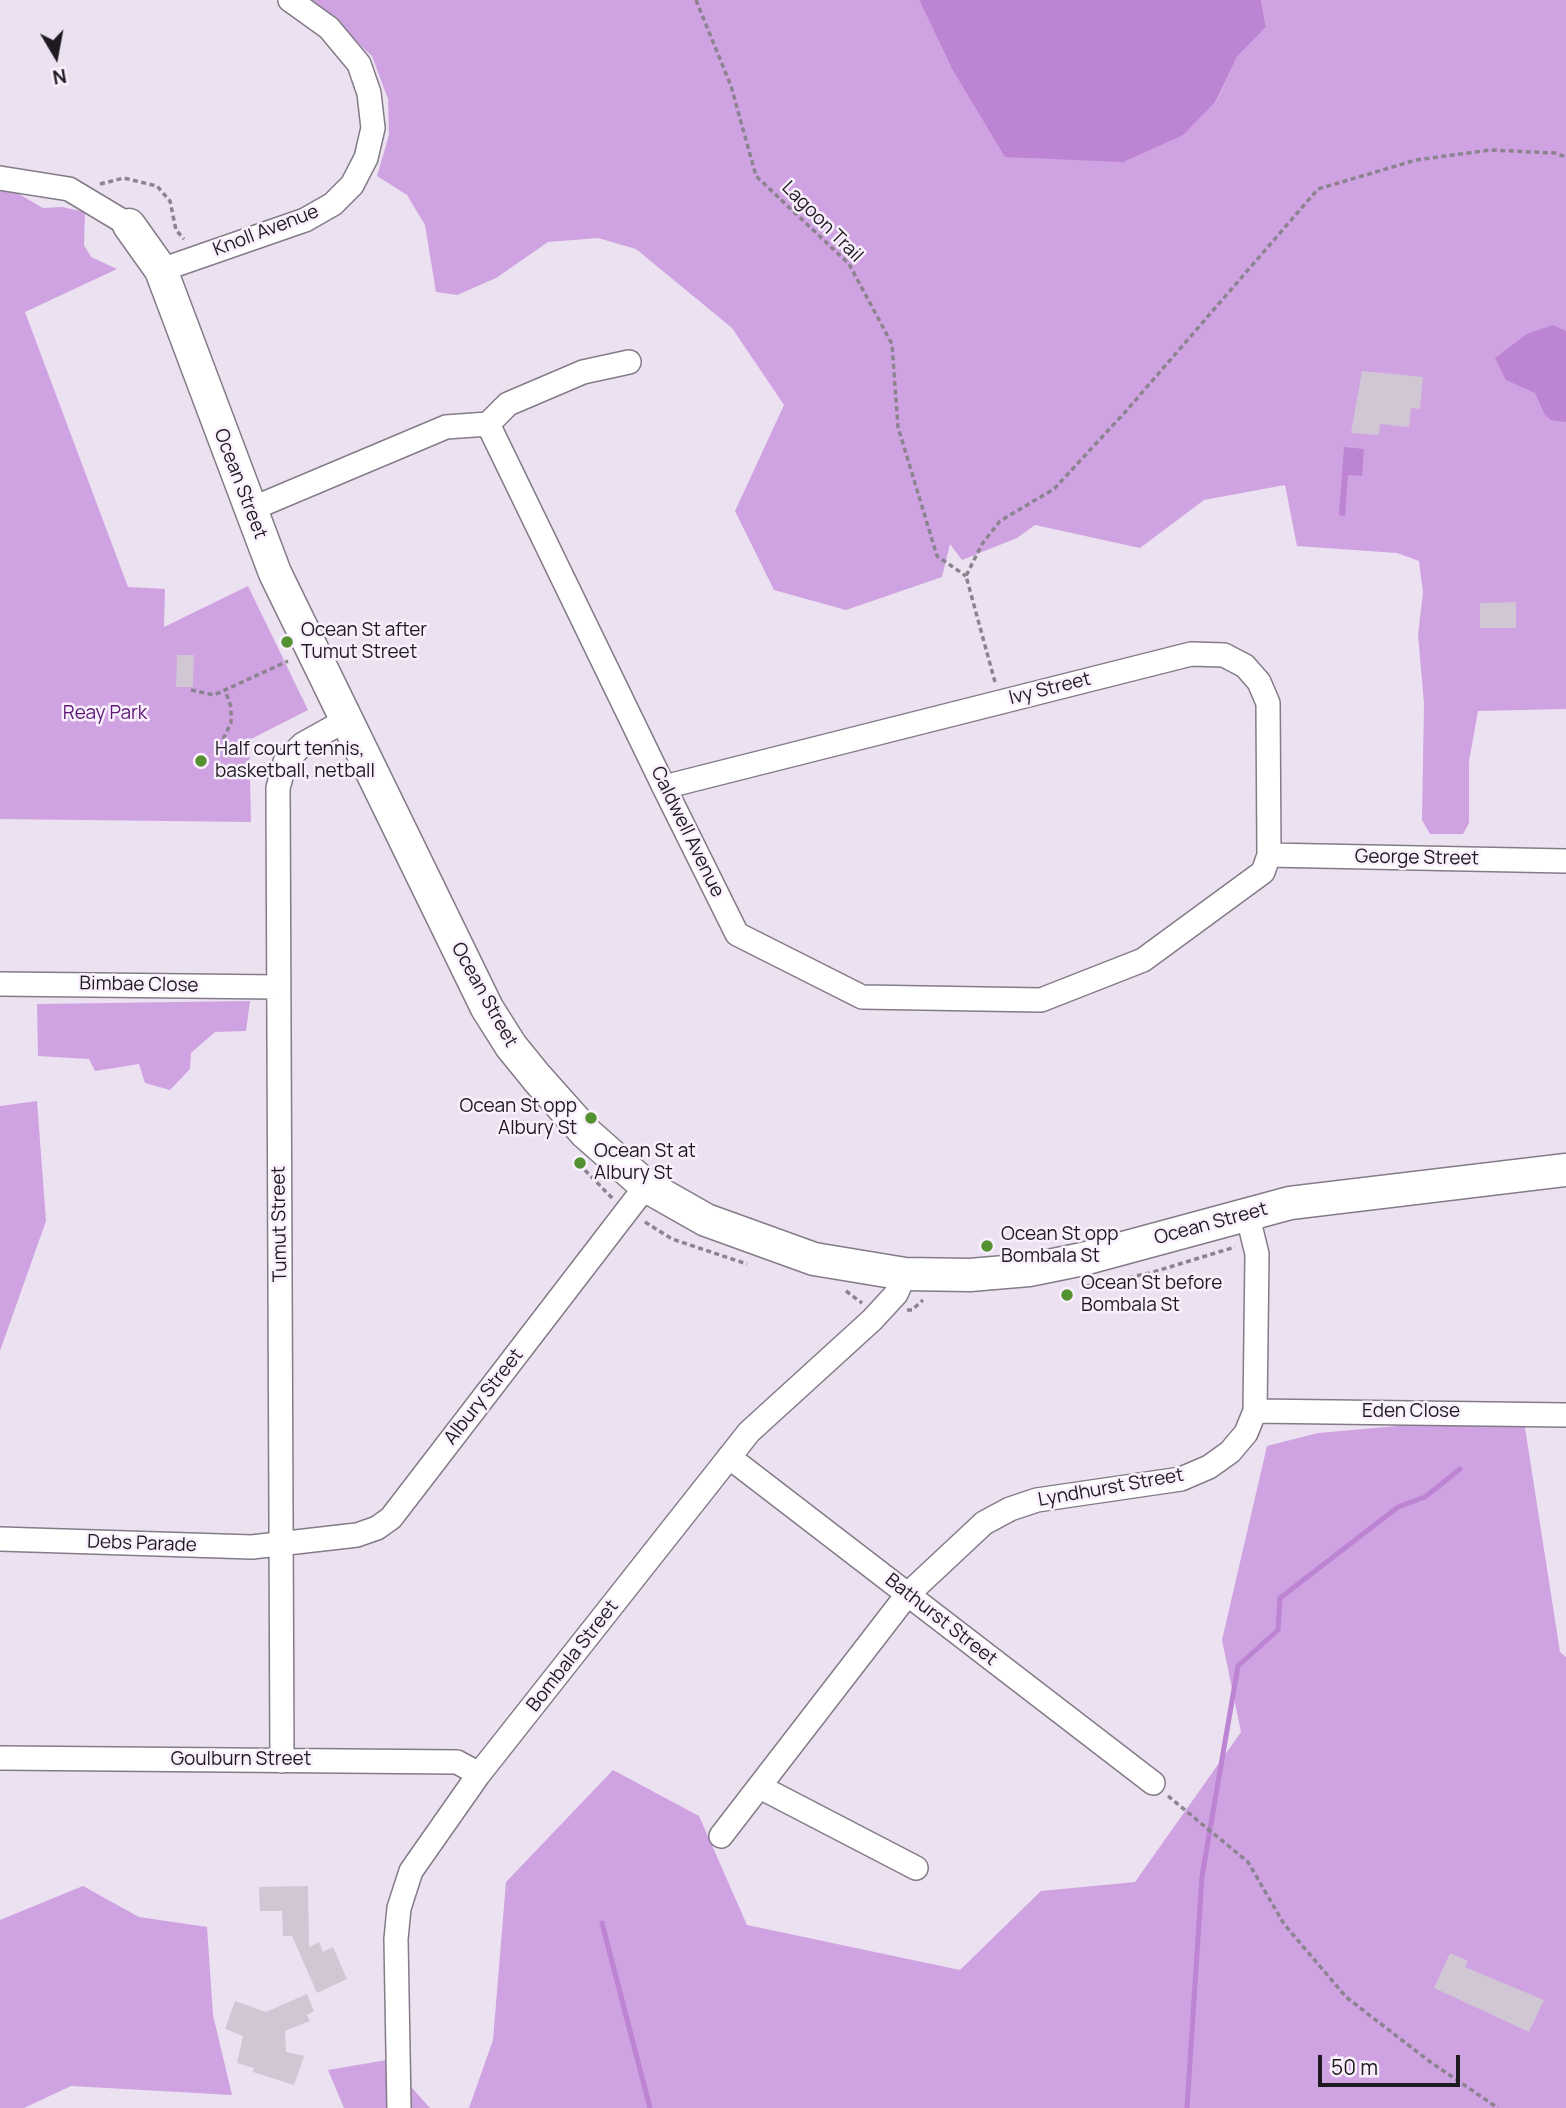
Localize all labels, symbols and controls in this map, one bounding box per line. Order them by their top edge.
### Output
north arrow [21,21,91,91]
text: N [51,63,69,91]
street label: Lagoon Trail [777,177,867,267]
street label: Knoll Avenue [210,200,322,262]
street label: Ocean Street [209,426,271,542]
place label: Ocean St after Tumut Street [301,620,427,664]
marker: Ocean St after Tumut Street [279,634,295,650]
street label: Ivy Street [1007,668,1093,710]
park label: Reay Park [63,703,147,725]
place label: Half court tennis, basketball, netball [215,739,375,783]
marker: Half court tennis, basketball, netball [193,753,209,769]
street label: Caldwell Avenue [645,763,729,901]
street label: George Street [1355,846,1479,870]
street label: Ocean Street [446,939,522,1051]
street label: Bimbae Close [79,973,199,997]
place label: Ocean St opp Albury St [460,1096,577,1140]
marker: Ocean St opp Albury St [583,1110,599,1126]
place label: Ocean St at Albury St [594,1141,696,1185]
marker: Ocean St at Albury St [572,1155,588,1171]
street label: Tumut Street [268,1166,292,1282]
street label: Ocean Street [1152,1198,1270,1250]
place label: Ocean St opp Bombala St [1001,1224,1118,1268]
marker: Ocean St opp Bombala St [979,1238,995,1254]
place label: Ocean St before Bombala St [1081,1273,1222,1317]
marker: Ocean St before Bombala St [1059,1287,1075,1303]
street label: Albury Street [440,1345,528,1449]
street label: Eden Close [1362,1401,1460,1423]
street label: Lyndhurst Street [1036,1464,1186,1512]
street label: Debs Parade [87,1531,197,1557]
street label: Bathurst Street [880,1569,1002,1671]
street label: Bombala Street [522,1596,624,1716]
street label: Goulburn Street [171,1749,311,1771]
scale bar [1321,2042,1463,2086]
text: 50 m [1331,2053,1378,2081]

